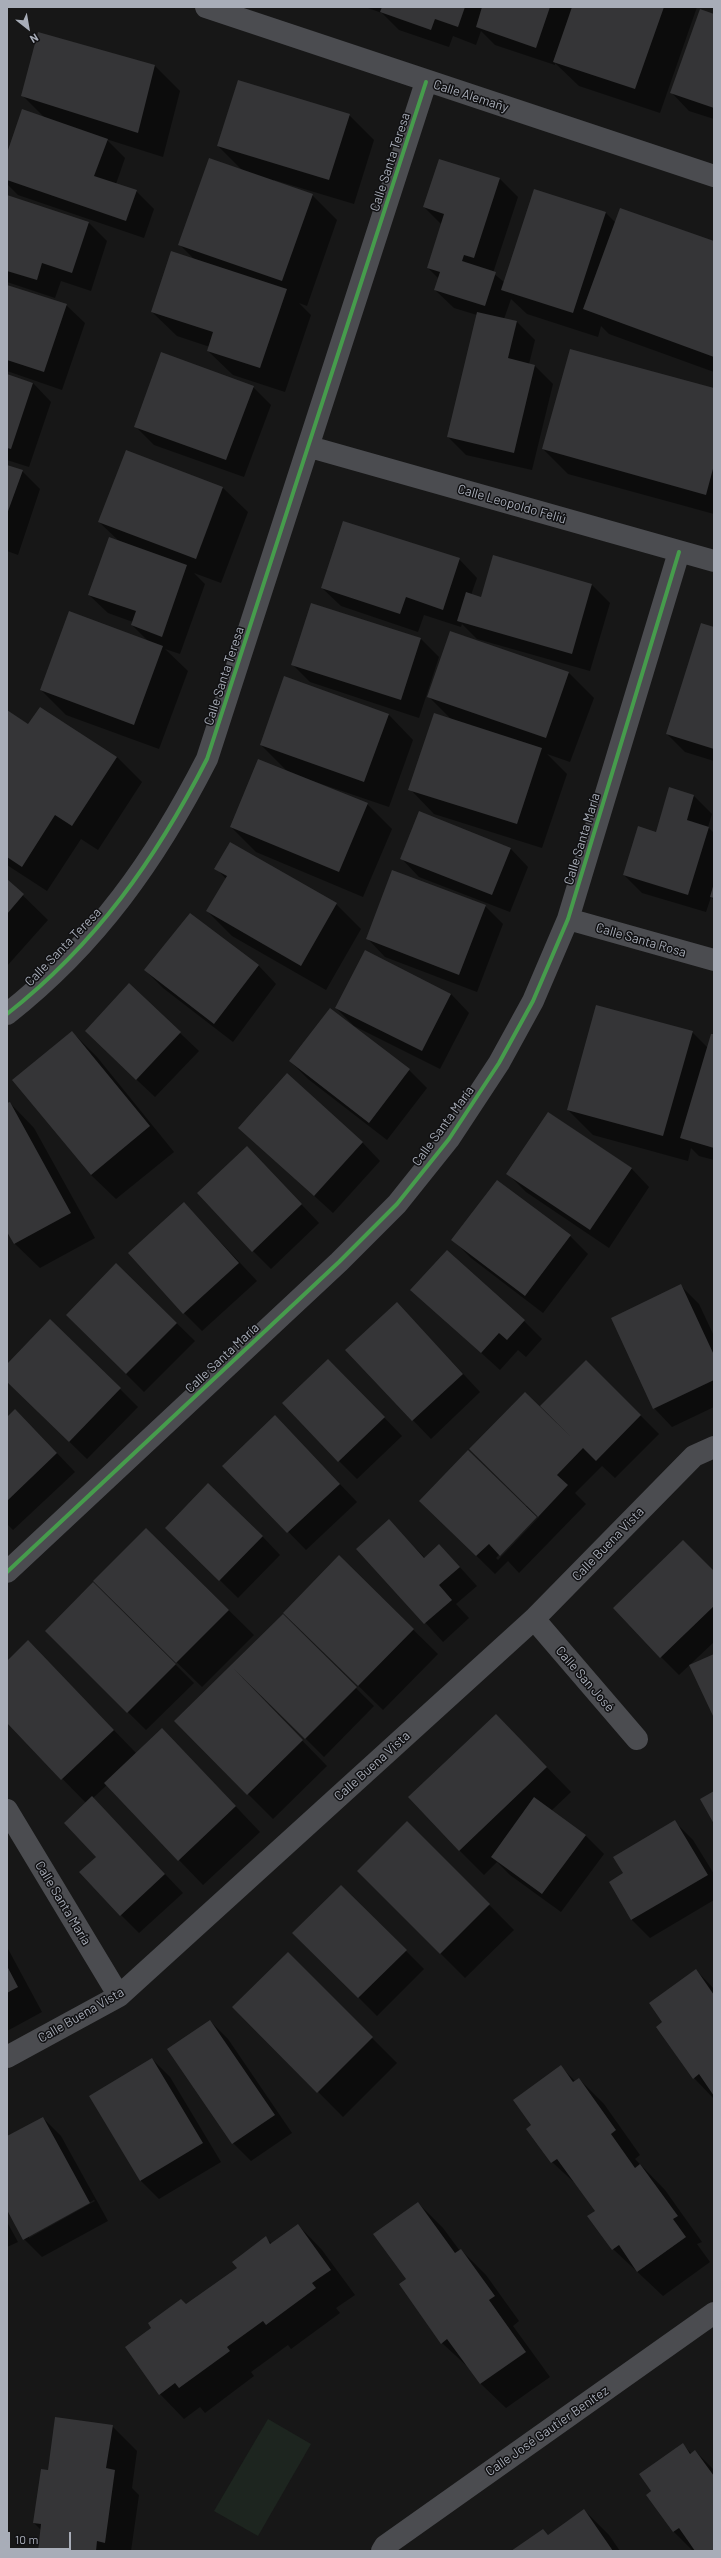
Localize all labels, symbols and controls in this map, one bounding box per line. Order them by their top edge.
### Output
north arrow [8,8,48,48]
text: N [28,31,41,46]
street label: Calle Alemañy [431,77,511,115]
street label: Calle Santa Teresa [367,111,413,213]
street label: Calle Leopoldo Feliú [456,481,568,527]
street label: Calle Santa Teresa [201,625,247,727]
street label: Calle Santa María [561,791,603,887]
street label: Calle Santa Teresa [22,905,104,989]
street label: Calle Santa Rosa [594,920,688,960]
street label: Calle Santa María [409,1083,477,1169]
street label: Calle Santa María [182,1320,262,1396]
street label: Calle Buena Vista [569,1504,647,1584]
street label: Calle San José [552,1643,618,1715]
street label: Calle Buena Vista [331,1728,413,1804]
street label: Calle Santa María [32,1858,94,1948]
street label: Calle Buena Vista [35,1984,127,2046]
street label: Calle José Gautier Benítez [483,2383,611,2479]
scale bar [10,2524,73,2550]
text: 10 m [15,2532,38,2546]

